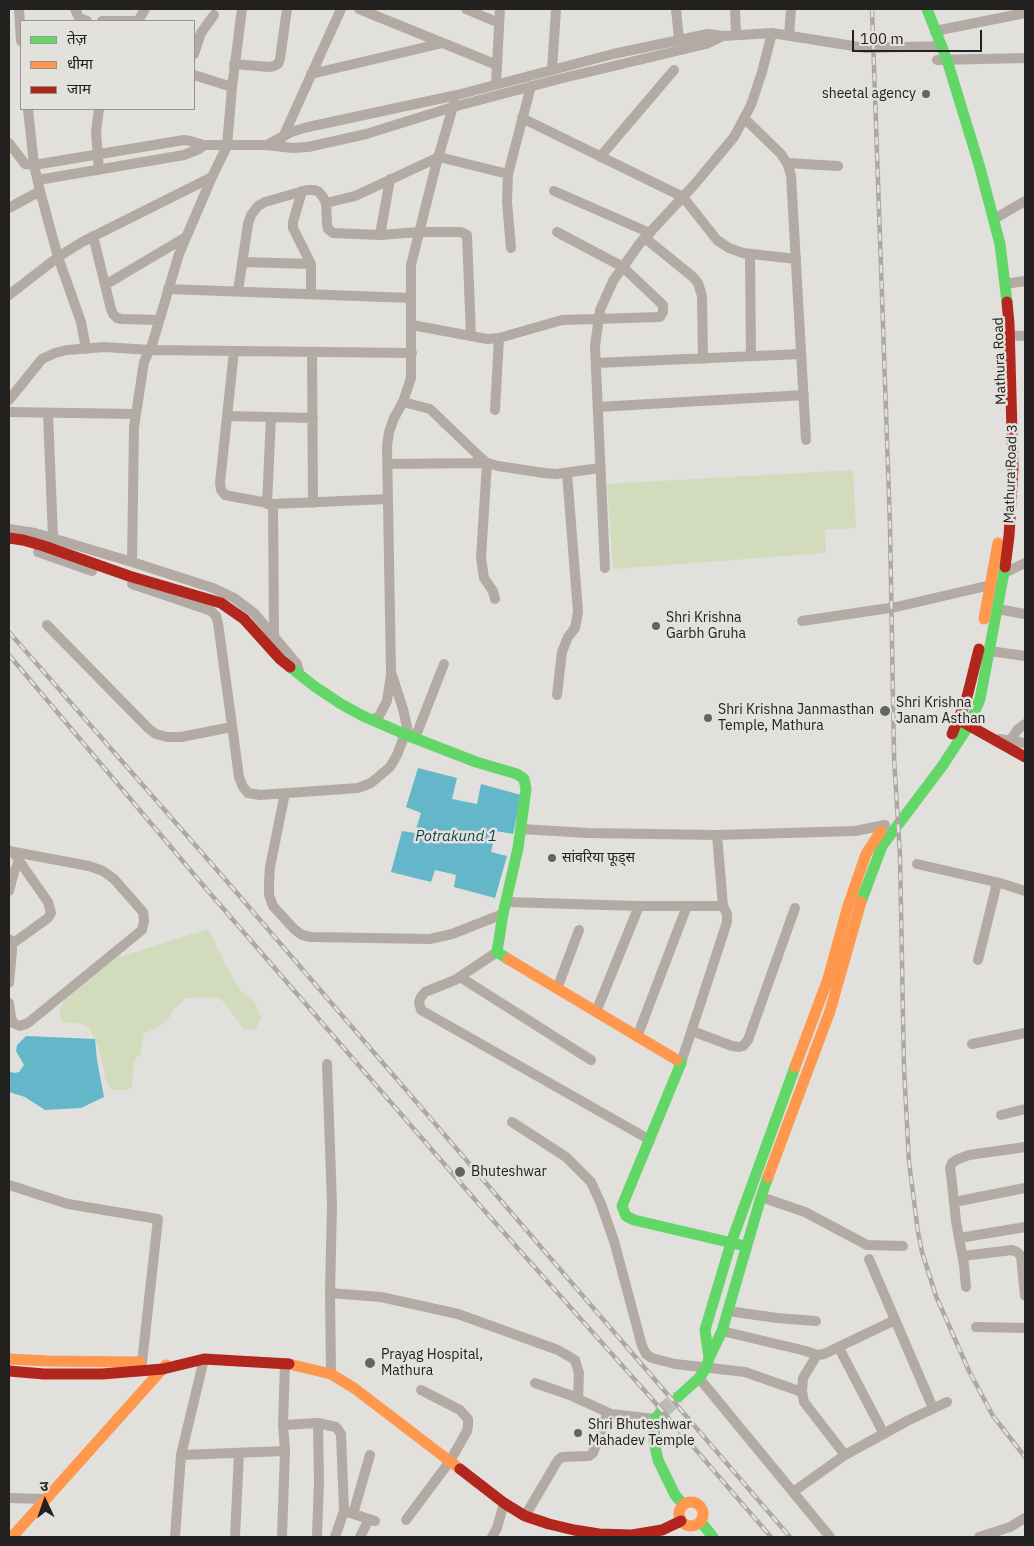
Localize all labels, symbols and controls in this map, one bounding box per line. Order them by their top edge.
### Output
legend [20,20,195,110]
scale bar [854,20,984,52]
text: तेज़ [67,29,87,48]
text: 100 m [860,29,904,48]
text: धीमा [67,54,93,73]
text: जाम [67,79,91,98]
place label: sheetal agency [822,86,916,102]
marker: sheetal agency [920,88,932,100]
street label: Mathura Road [990,317,1010,405]
street label: Mathura Road 3 [1001,424,1021,524]
place label: Shri Krishna Garbh Gruha [666,610,746,642]
marker: Shri Krishna Garbh Gruha [650,620,662,632]
place label: Shri Krishna Janam Asthan [896,695,986,728]
place label: Shri Krishna Janmasthan Temple, Mathura [718,702,874,734]
marker: Shri Krishna Janam Asthan [878,704,892,718]
marker: Shri Krishna Janmasthan Temple, Mathura [702,712,714,724]
water label: Potrakund 1 [415,828,497,846]
place label: सांवरिया फूड्स [562,850,635,866]
marker: सांवरिया फूड्स [546,852,558,864]
place label: Bhuteshwar [471,1164,547,1180]
marker: Bhuteshwar [453,1165,467,1179]
place label: Prayag Hospital, Mathura [381,1347,483,1380]
marker: Prayag Hospital, Mathura [363,1356,377,1370]
place label: Shri Bhuteshwar Mahadev Temple [588,1417,695,1450]
marker: Shri Bhuteshwar Mahadev Temple [572,1427,584,1439]
north arrow [20,1476,70,1526]
text: उ [40,1477,49,1495]

